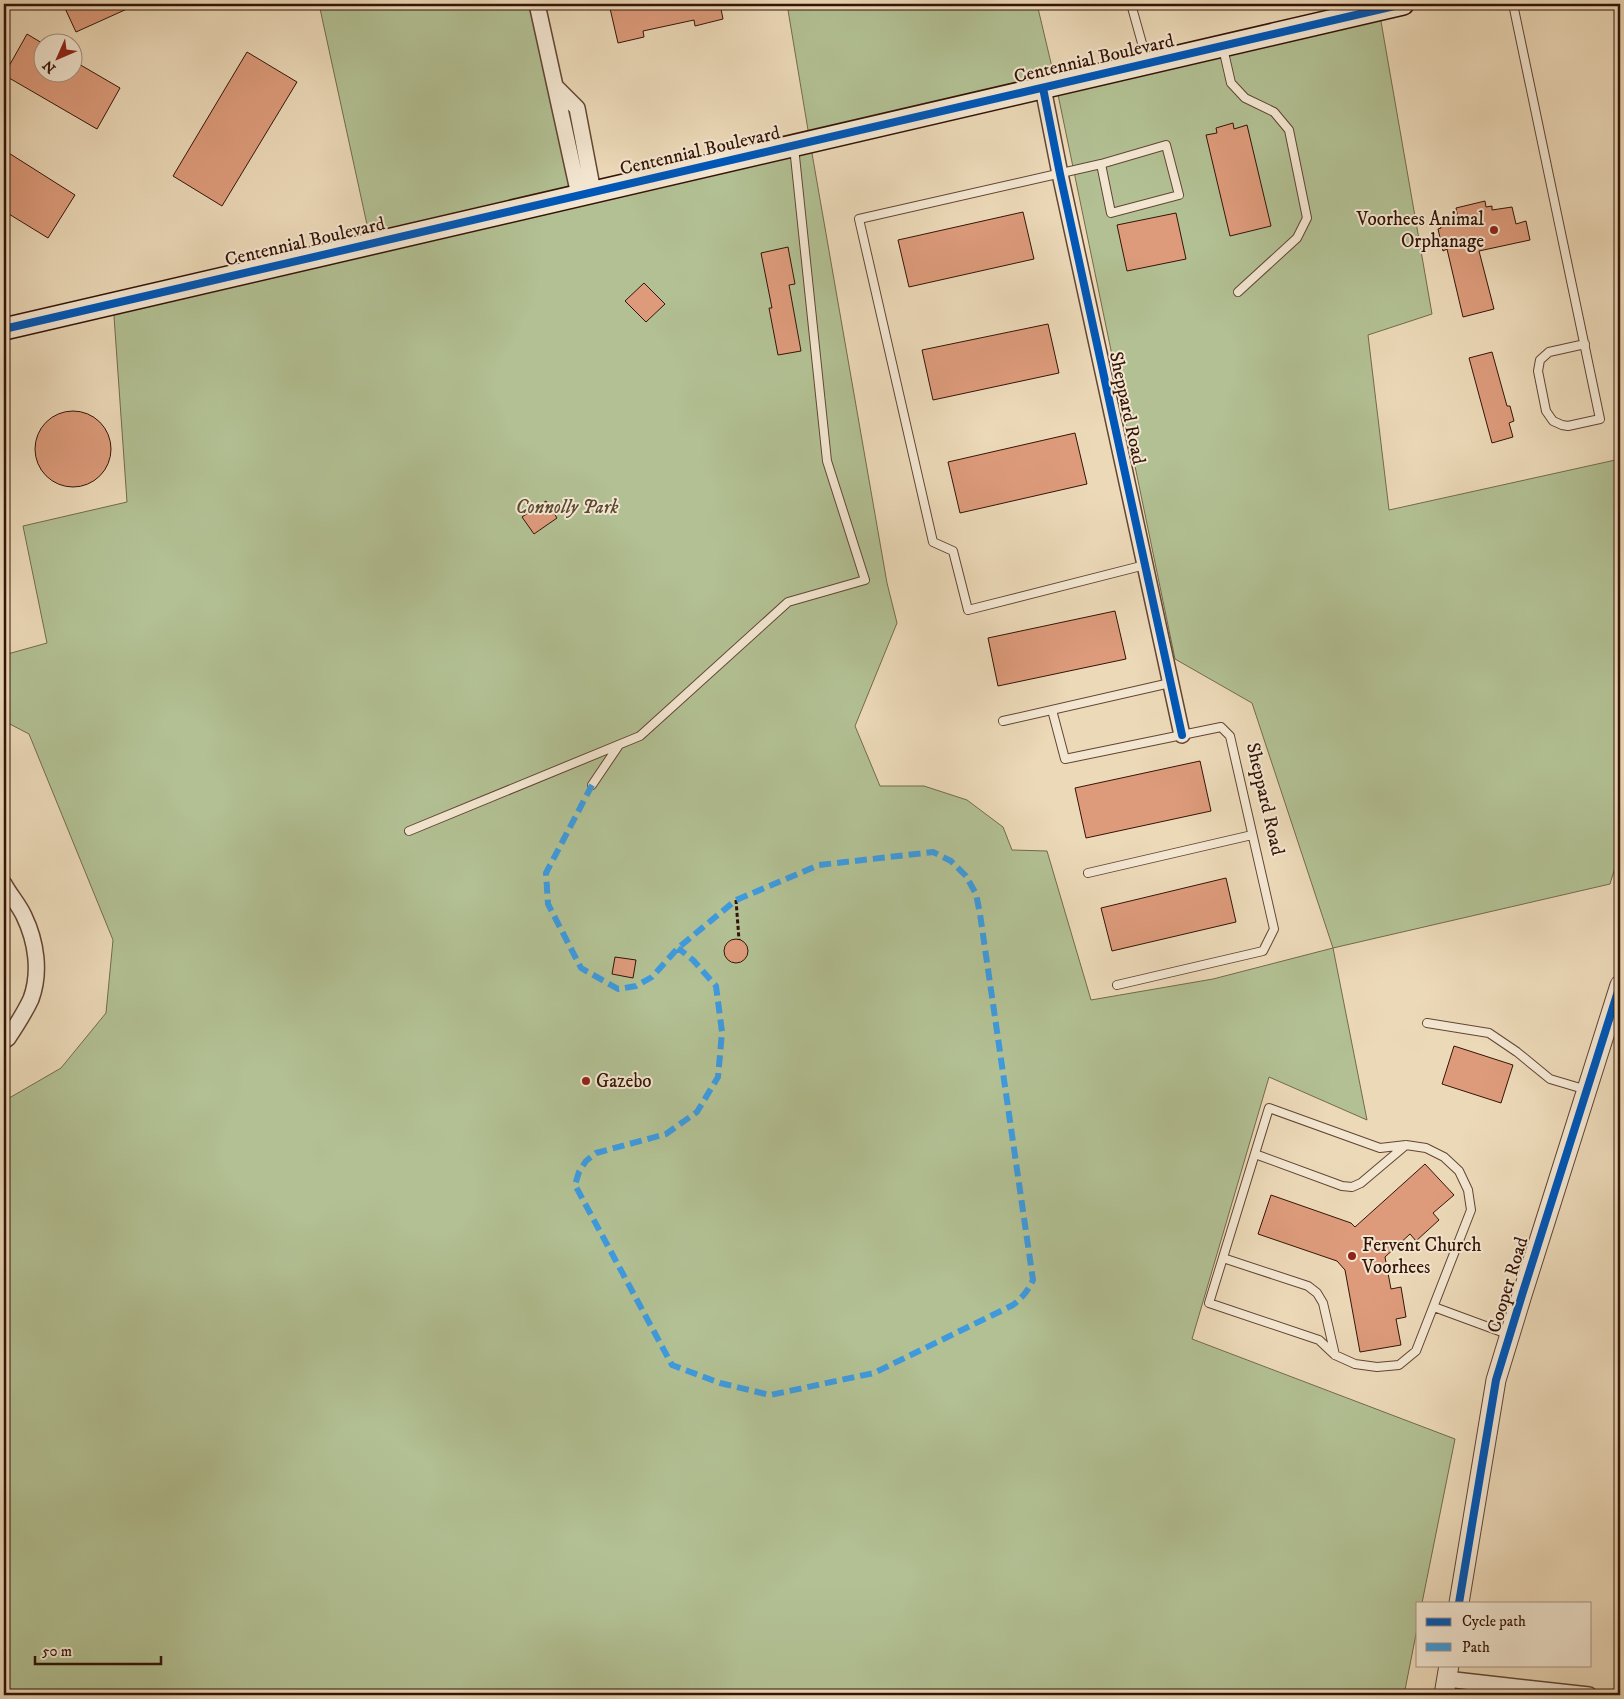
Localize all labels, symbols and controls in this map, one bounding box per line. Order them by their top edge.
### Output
street label: Centennial Boulevard [1012,29,1177,89]
north arrow [32,32,82,82]
text: N [39,56,60,77]
street label: Centennial Boulevard [618,121,783,181]
place label: Voorhees Animal Orphanage [1356,208,1484,253]
street label: Centennial Boulevard [223,212,388,272]
marker: Voorhees Animal Orphanage [1488,224,1500,236]
street label: Sheppard Road [1104,349,1150,467]
park label: Connolly Park [516,496,618,519]
street label: Sheppard Road [1241,740,1289,858]
place label: Gazebo [596,1070,652,1093]
marker: Gazebo [580,1075,592,1087]
place label: Fervent Church Voorhees [1361,1234,1481,1279]
street label: Cooper Road [1483,1234,1534,1336]
marker: Fervent Church Voorhees [1346,1250,1358,1262]
legend [1416,1602,1592,1666]
text: Cycle path [1462,1612,1526,1631]
scale bar [35,1634,161,1666]
text: Path [1462,1638,1490,1657]
text: 50 m [42,1642,72,1661]

